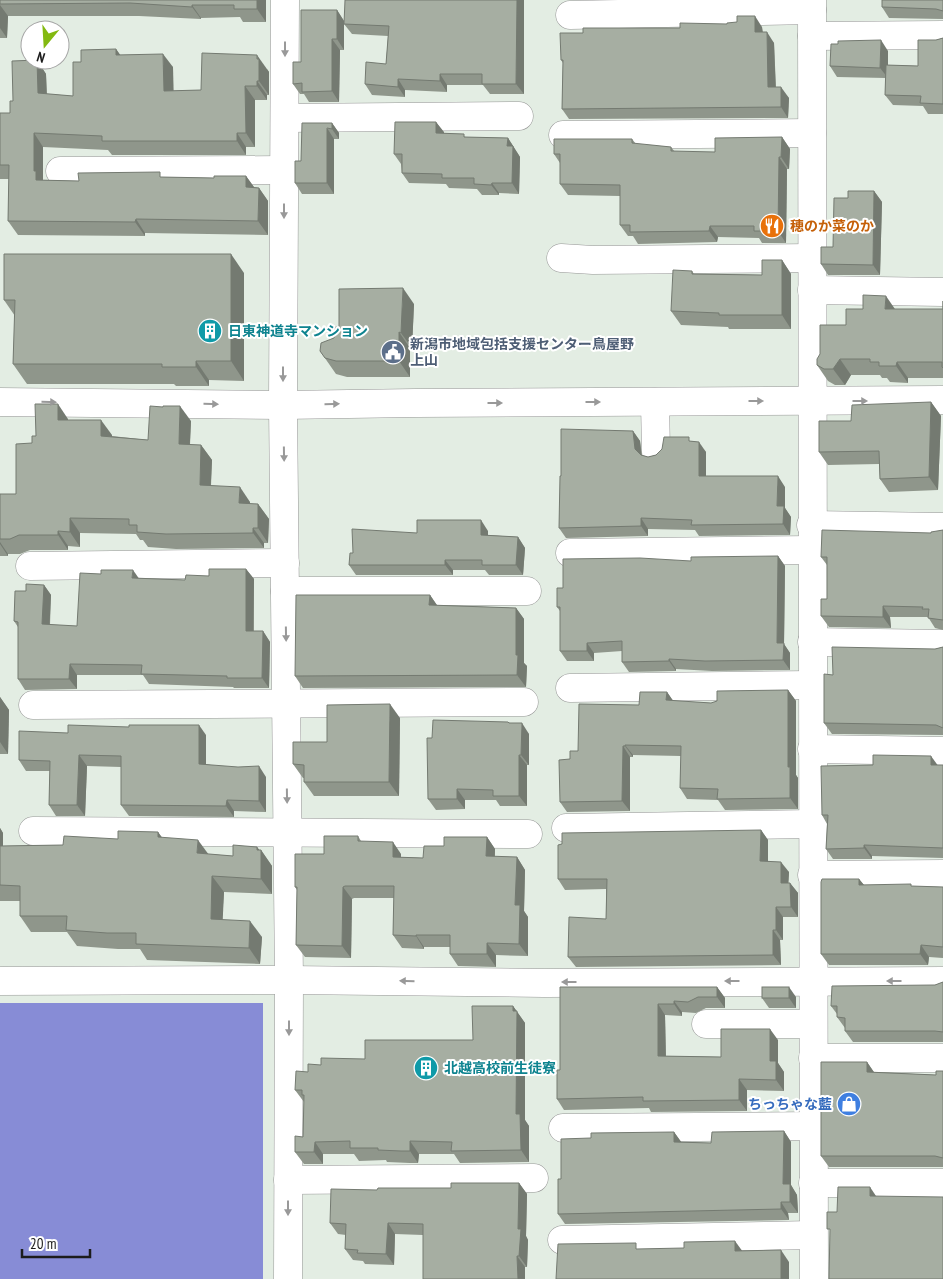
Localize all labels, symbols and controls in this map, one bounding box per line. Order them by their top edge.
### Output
north arrow [20,20,70,70]
one-way arrow [281,41,289,57]
text: N [35,48,47,67]
one-way arrow [280,203,288,219]
restaurant icon: 穂のか菜のか [759,213,785,239]
place label: 穂のか菜のか [790,217,874,235]
building icon: 日東神道寺マンション [197,318,223,344]
place label: 日東神道寺マンション [228,322,368,340]
place label: 新潟市地域包括支援センター鳥屋野 上山 [410,335,634,369]
public building icon: 新潟市地域包括支援センター鳥屋野 上山 [380,339,406,365]
one-way arrow [279,366,287,382]
one-way arrow [748,397,764,405]
one-way arrow [853,397,869,405]
one-way arrow [41,398,57,406]
one-way arrow [586,398,602,406]
one-way arrow [487,399,503,407]
one-way arrow [203,400,219,408]
one-way arrow [324,400,340,408]
one-way arrow [280,446,288,462]
one-way arrow [282,626,290,642]
one-way arrow [284,789,292,805]
one-way arrow [399,977,415,985]
one-way arrow [724,977,740,985]
one-way arrow [886,977,902,985]
one-way arrow [561,978,577,986]
one-way arrow [285,1021,293,1037]
building icon: 北越高校前生徒寮 [413,1055,439,1081]
place label: 北越高校前生徒寮 [444,1059,556,1077]
shop icon: ちっちゃな藍 [836,1091,862,1117]
place label: ちっちゃな藍 [748,1095,832,1113]
one-way arrow [284,1201,292,1217]
scale bar [22,1226,90,1258]
text: 20 m [30,1234,56,1253]

